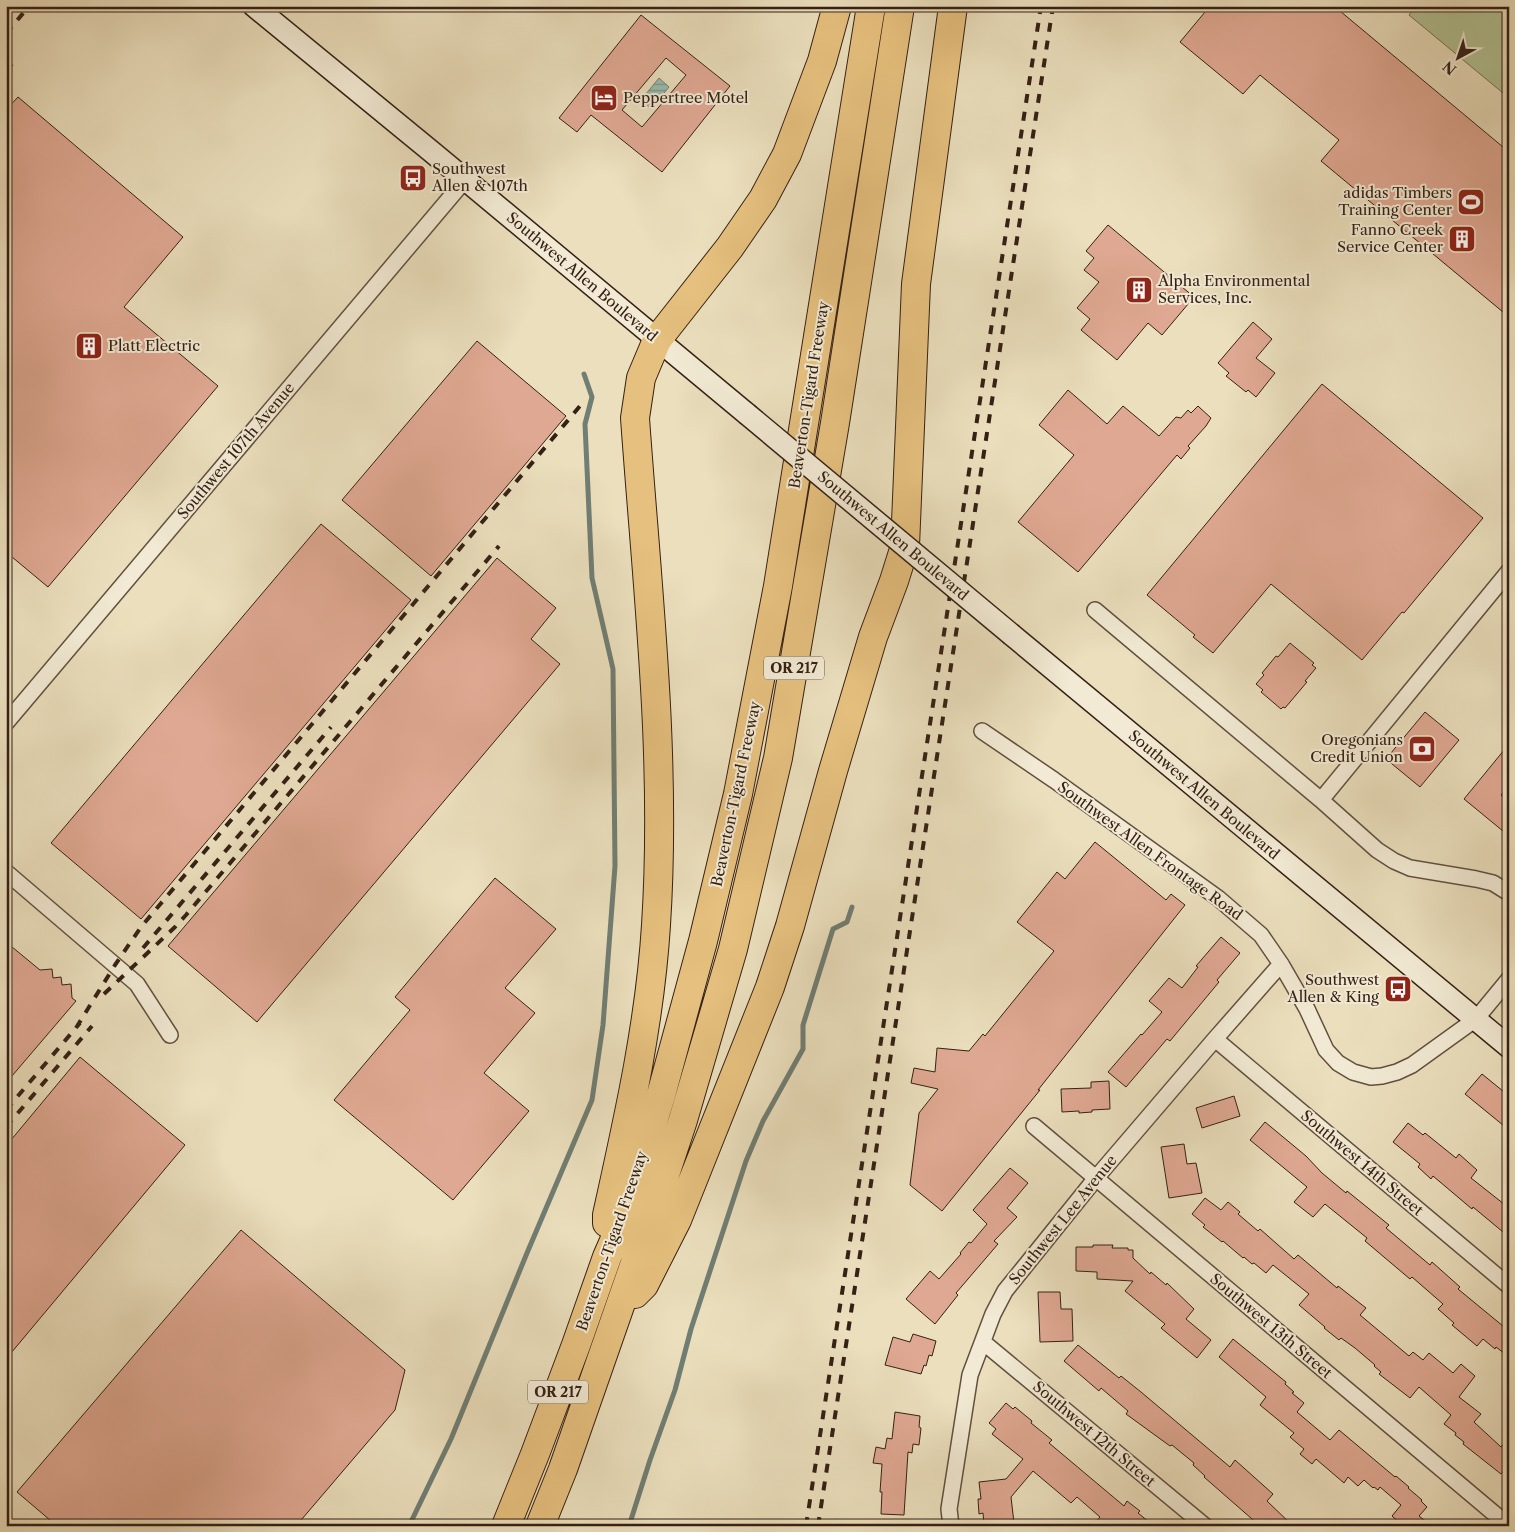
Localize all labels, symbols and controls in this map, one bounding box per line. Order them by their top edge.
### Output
north arrow [1432,32,1482,82]
text: N [1439,57,1460,79]
hotel icon: Peppertree Motel [589,83,619,113]
place label: Peppertree Motel [623,88,749,107]
place label: Southwest Allen & 107th [431,159,528,195]
bus stop icon: Southwest Allen & 107th [398,163,428,193]
place label: adidas Timbers Training Center [1338,183,1453,219]
sports icon: adidas Timbers Training Center [1456,187,1486,217]
street label: Southwest Allen Boulevard [503,208,662,345]
place label: Fanno Creek Service Center [1337,220,1444,256]
building icon: Fanno Creek Service Center [1447,224,1477,254]
place label: Alpha Environmental Services, Inc. [1157,271,1311,307]
building icon: Alpha Environmental Services, Inc. [1124,275,1154,305]
street label: Beaverton-Tigard Freeway [784,299,833,490]
building icon: Platt Electric [74,331,104,361]
place label: Platt Electric [108,336,200,355]
street label: Southwest 107th Avenue [173,379,298,523]
street label: Southwest Allen Boulevard [814,467,973,604]
road number: OR 217 [764,656,824,680]
street label: Beaverton-Tigard Freeway [707,699,765,888]
street label: Southwest Allen Boulevard [1125,726,1284,863]
place label: Oregonians Credit Union [1310,730,1404,766]
bank icon: Oregonians Credit Union [1407,734,1437,764]
street label: Southwest Allen Frontage Road [1054,777,1247,924]
place label: Southwest Allen & King [1287,970,1380,1006]
bus stop icon: Southwest Allen & King [1383,974,1413,1004]
street label: Southwest 14th Street [1297,1106,1428,1220]
street label: Beaverton-Tigard Freeway [572,1148,652,1333]
street label: Southwest Lee Avenue [1004,1151,1121,1288]
street label: Southwest 13th Street [1206,1269,1337,1383]
street label: Southwest 12th Street [1029,1377,1160,1491]
road number: OR 217 [528,1380,588,1404]

